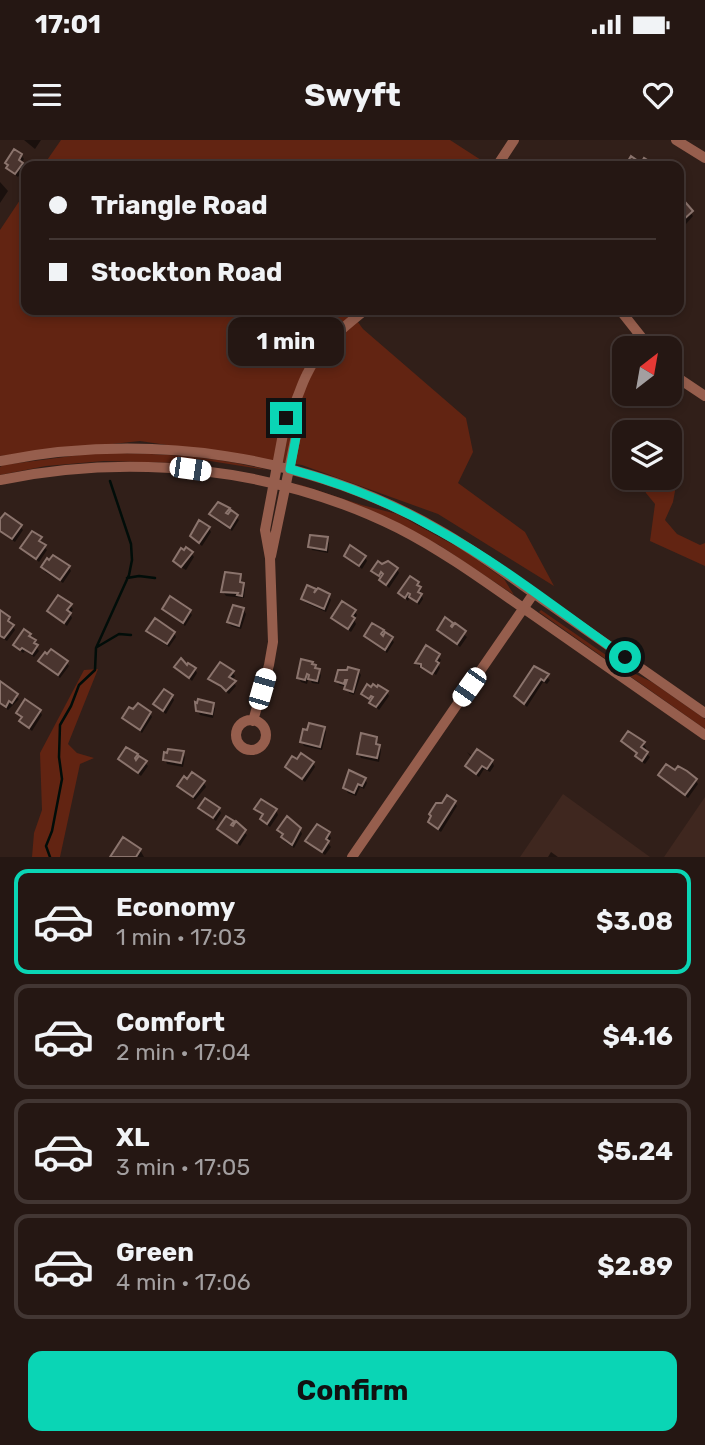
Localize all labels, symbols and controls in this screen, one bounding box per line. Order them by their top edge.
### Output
text: 17:01 [35,9,101,40]
icon: menu [28,76,66,114]
text: Swyft [304,76,401,114]
icon: heart [639,76,677,114]
text: Triangle Road [91,190,268,221]
text: Stockton Road [91,257,283,288]
callout: 1 min [228,316,344,366]
text: 1 min [257,327,315,355]
north arrow [612,336,682,406]
map controls [612,336,682,490]
route end [270,402,302,434]
button: layers [612,420,682,490]
car [168,456,213,482]
route start [609,641,641,673]
car [449,664,490,710]
car [247,666,278,712]
icon: car [32,890,95,953]
text: Economy [116,892,235,923]
text: $3.08 [596,906,673,937]
text: 1 min · 17:03 [116,923,246,951]
icon: car [32,1005,95,1068]
text: Comfort [116,1007,225,1038]
text: $4.16 [603,1021,673,1052]
text: 2 min · 17:04 [116,1038,250,1066]
icon: car [32,1120,95,1183]
text: XL [116,1122,149,1153]
text: $5.24 [597,1136,673,1167]
text: 3 min · 17:05 [116,1153,250,1181]
icon: car [32,1235,95,1298]
text: Green [116,1237,194,1268]
text: $2.89 [597,1251,673,1282]
text: 4 min · 17:06 [116,1268,251,1296]
button: Confirm [28,1351,677,1431]

